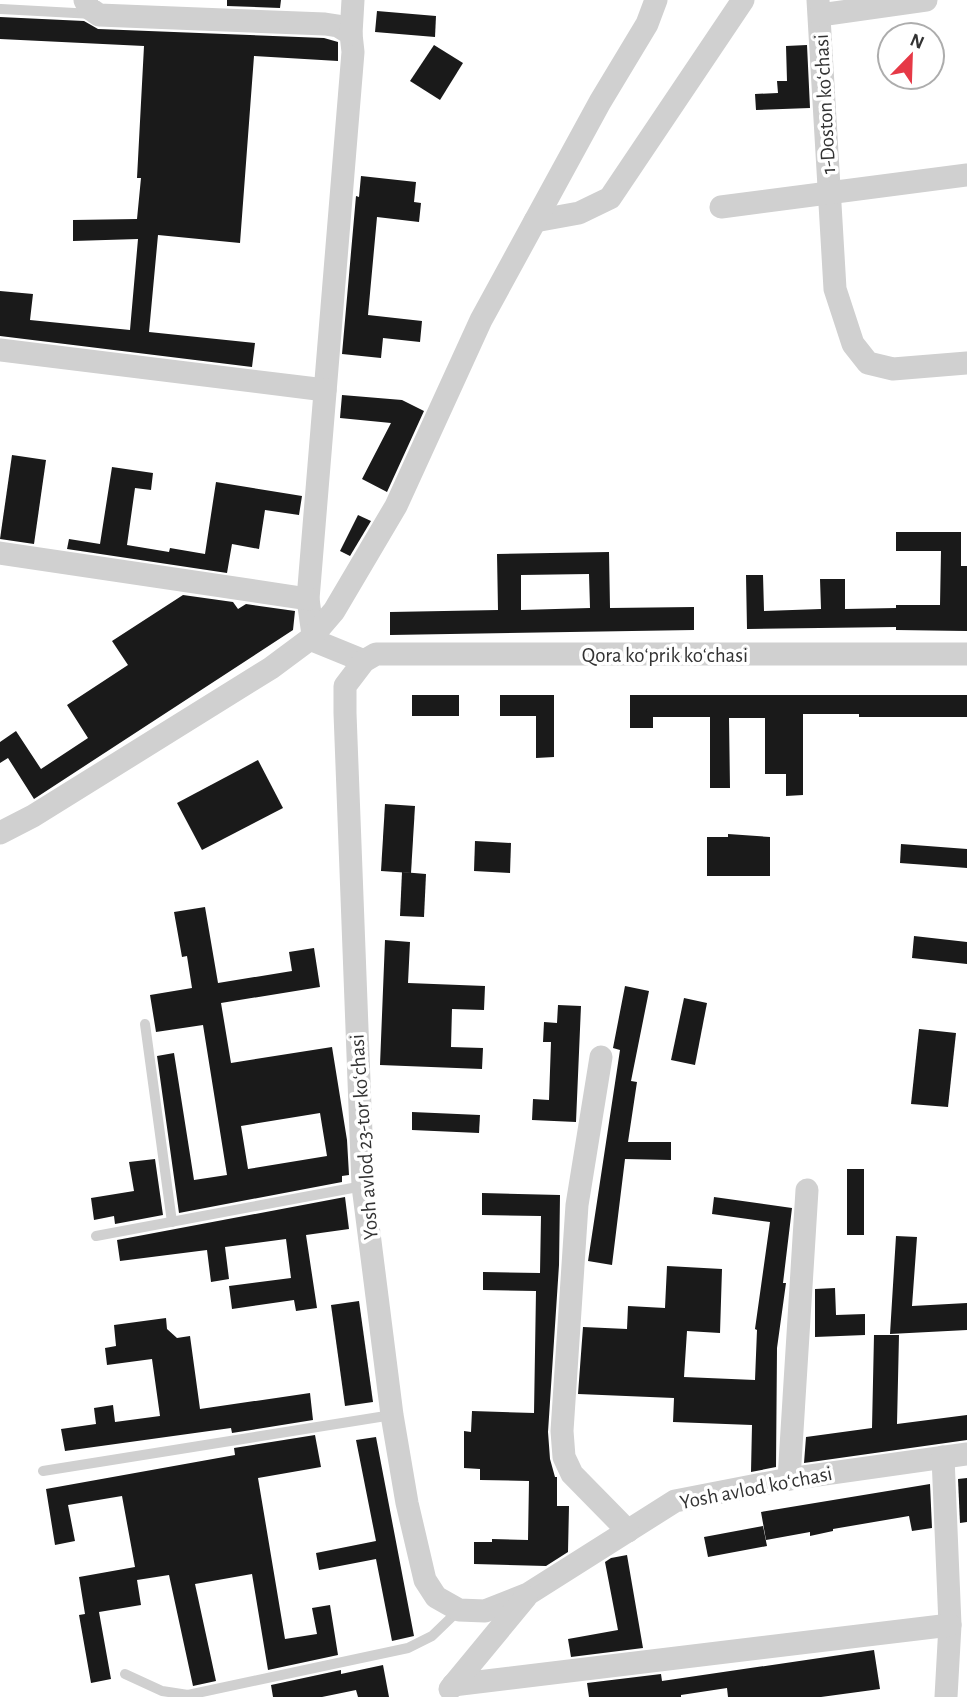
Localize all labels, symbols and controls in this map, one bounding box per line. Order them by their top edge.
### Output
north arrow [876,21,946,91]
text: N [907,30,927,53]
street label: 1-Doston koʻchasi [811,33,839,175]
street label: Qora koʻprik koʻchasi [582,645,748,666]
street label: Yosh avlod 23-tor koʻchasi [346,1033,382,1241]
street label: Yosh avlod koʻchasi [678,1463,834,1513]

